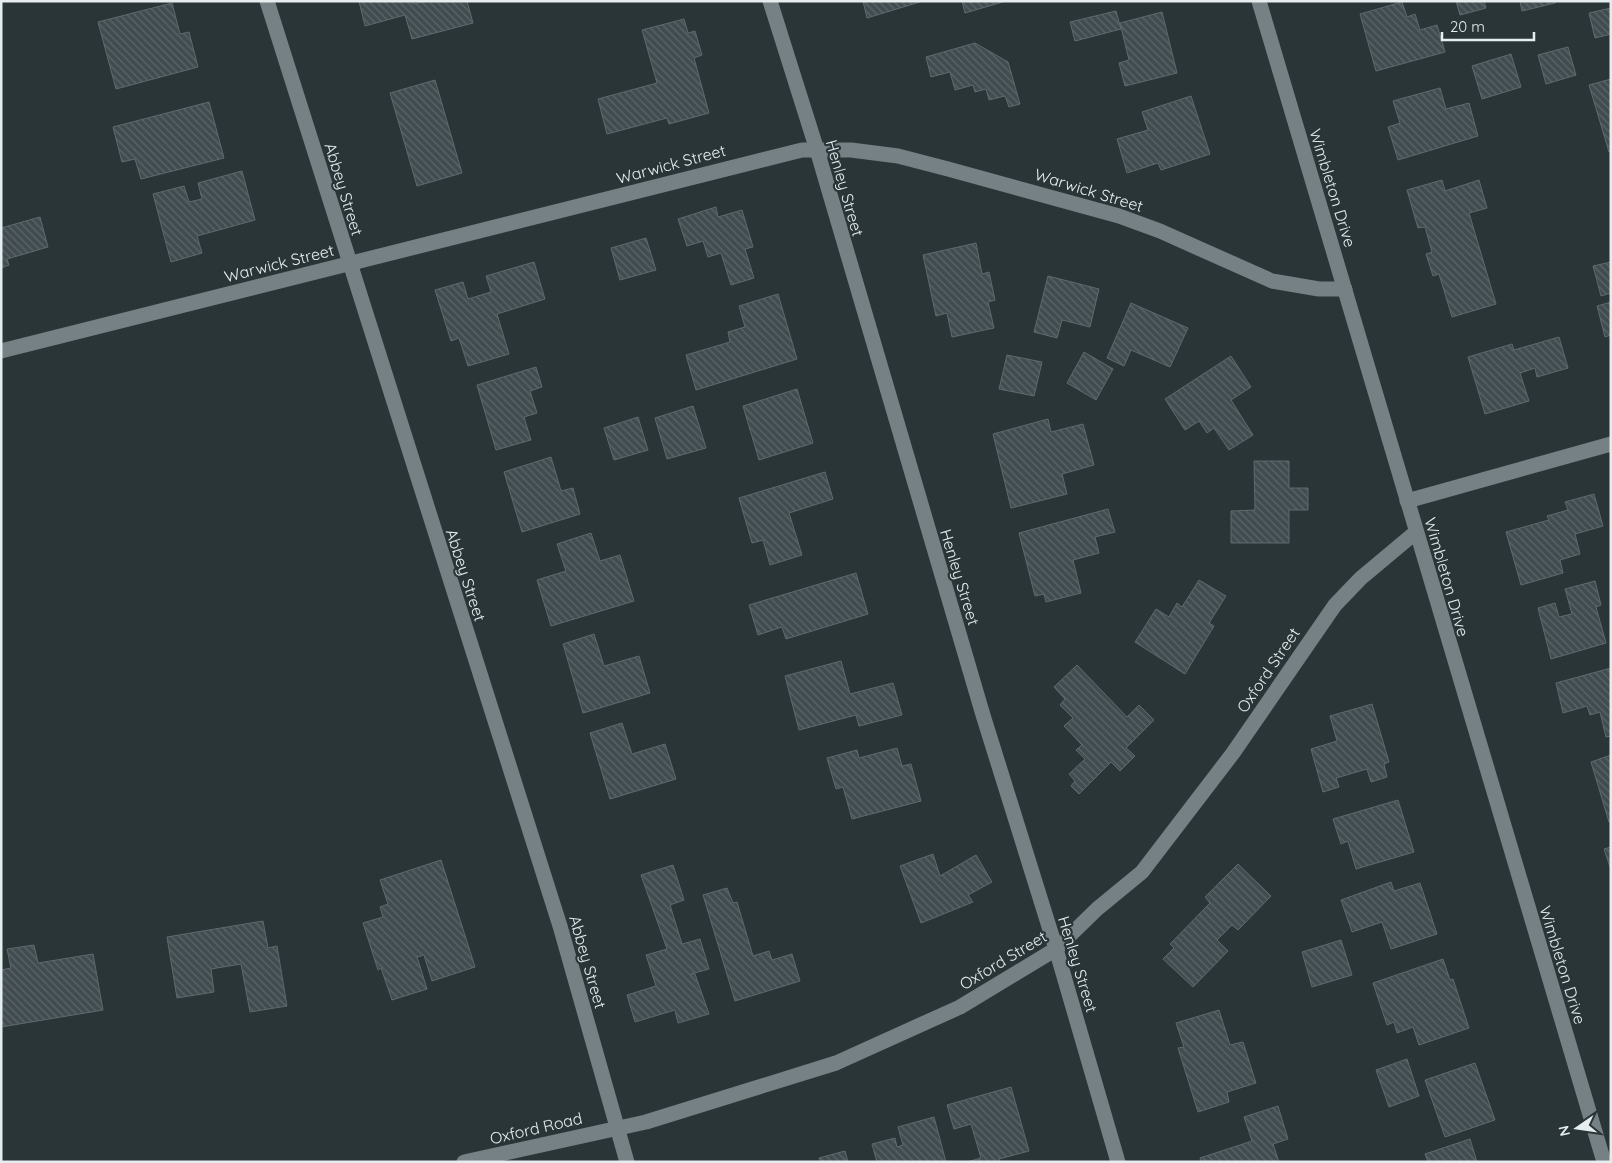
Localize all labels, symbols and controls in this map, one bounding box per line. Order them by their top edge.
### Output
scale bar [1442,10,1534,42]
text: 20 m [1450,17,1485,36]
street label: Wimbleton Drive [1305,126,1361,250]
street label: Henley Street [822,137,868,239]
street label: Abbey Street [320,140,368,238]
street label: Warwick Street [614,140,728,188]
street label: Warwick Street [1032,164,1146,216]
street label: Warwick Street [222,240,336,286]
street label: Wimbleton Drive [1420,515,1474,639]
street label: Abbey Street [442,526,490,624]
street label: Henley Street [936,527,984,627]
street label: Oxford Street [1232,624,1304,716]
street label: Wimbleton Drive [1535,903,1591,1027]
street label: Abbey Street [565,913,611,1011]
street label: Henley Street [1054,914,1102,1014]
street label: Oxford Street [956,926,1050,994]
north arrow [1552,1103,1602,1153]
street label: Oxford Road [488,1108,584,1148]
text: N [1554,1124,1574,1138]

